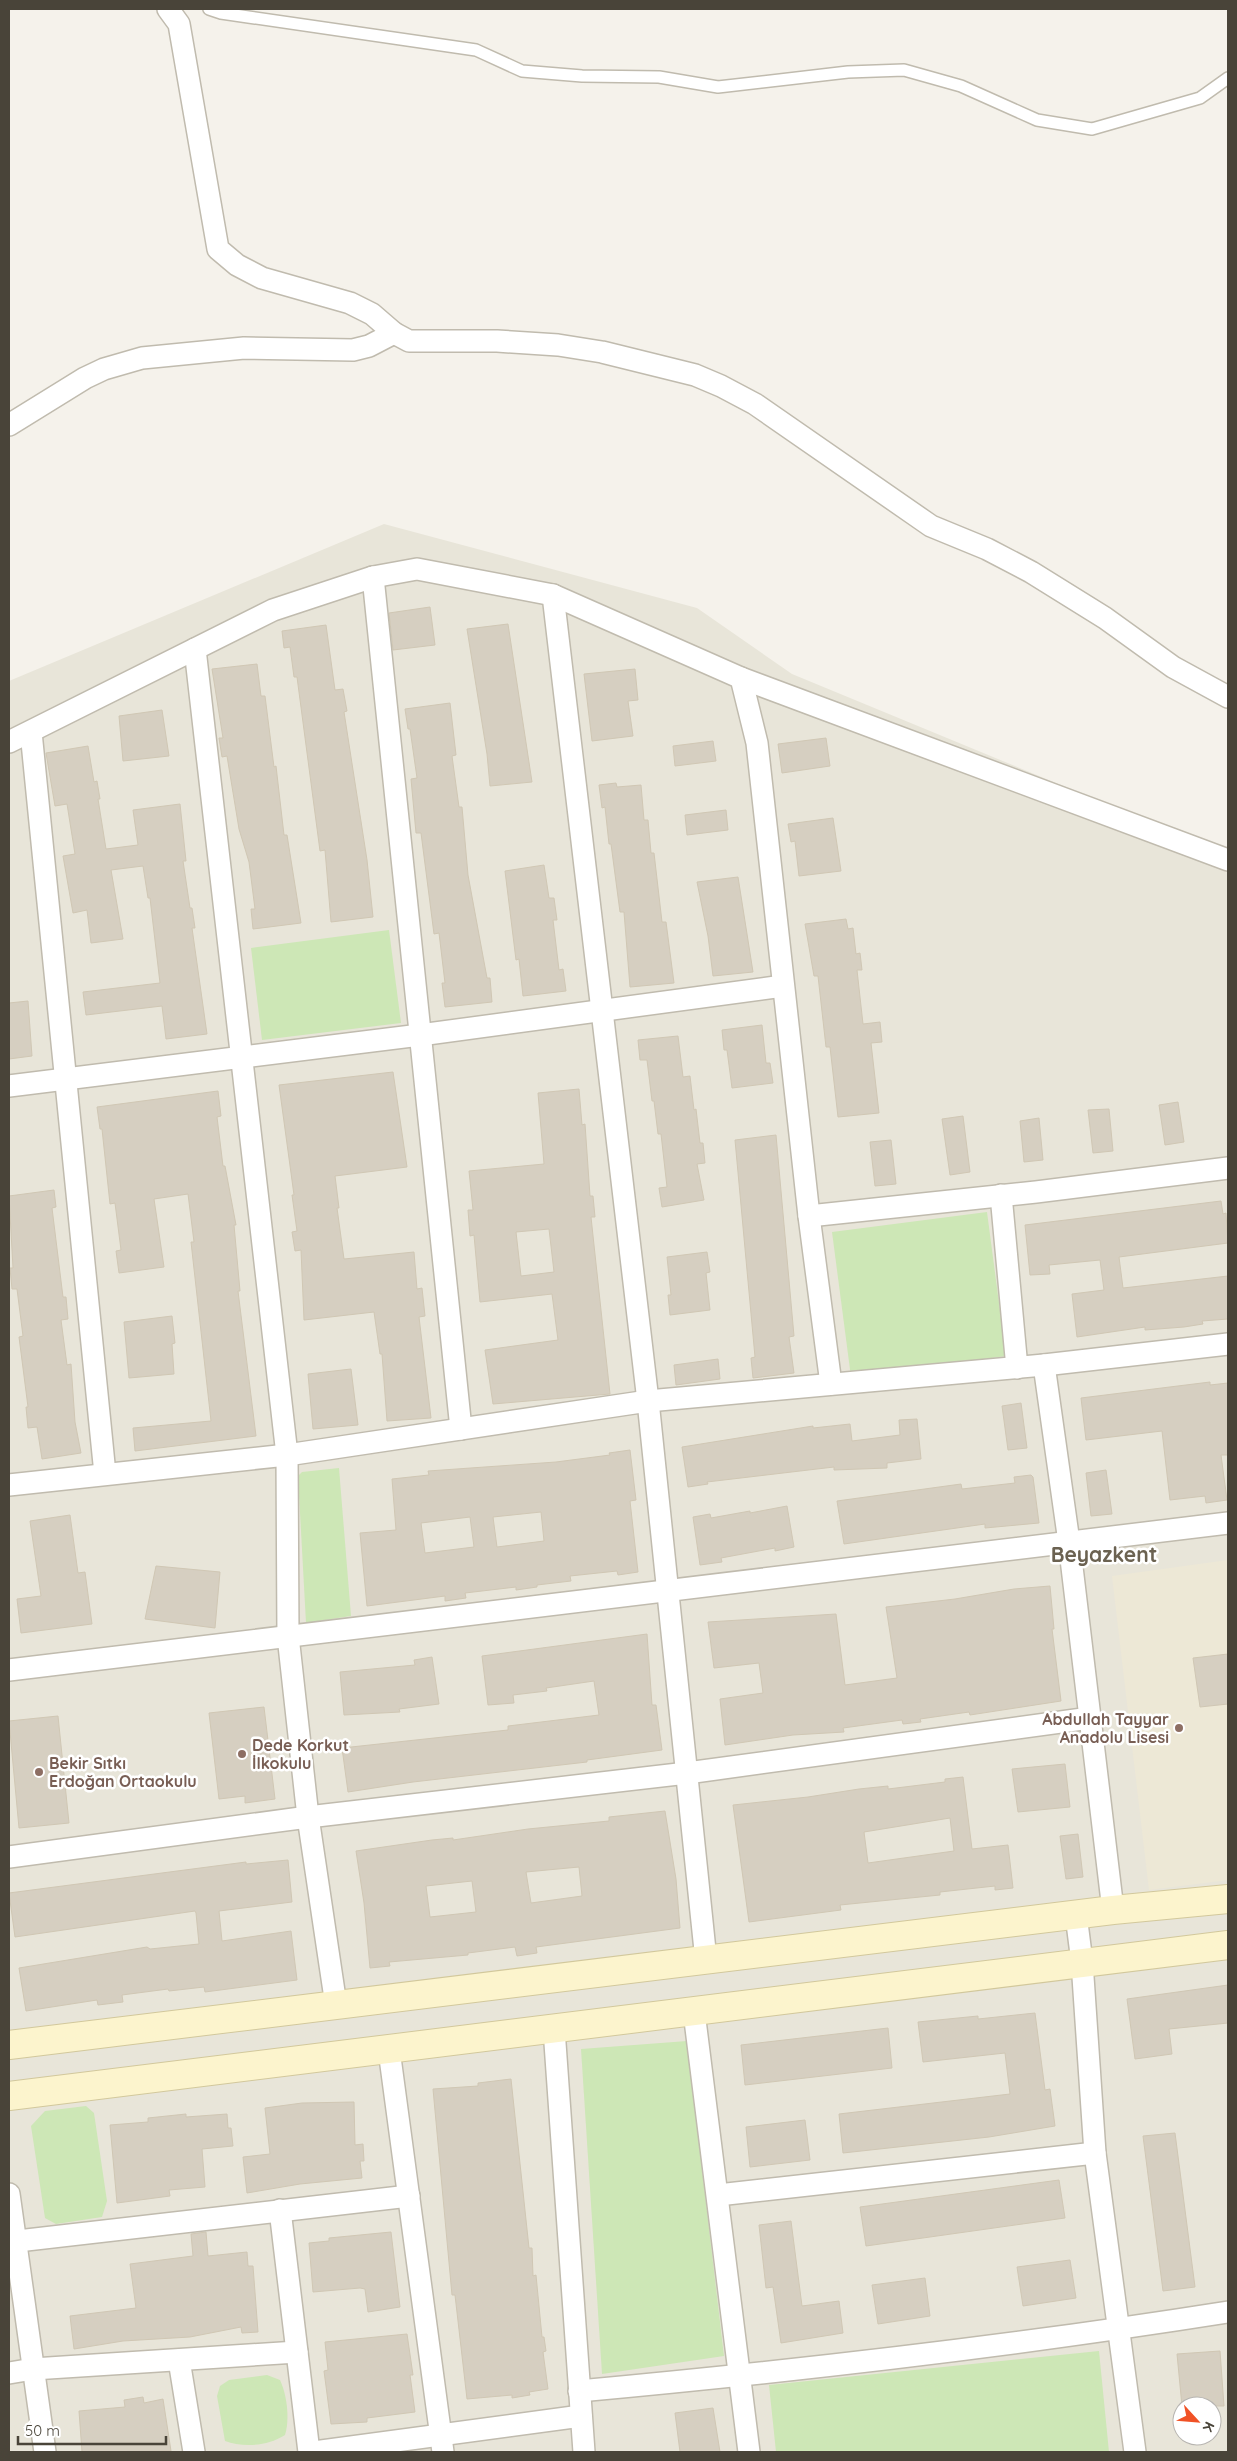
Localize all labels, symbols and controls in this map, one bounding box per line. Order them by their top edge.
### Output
district label: Beyazkent [1051,1541,1157,1567]
place label: Abdullah Tayyar Anadolu Lisesi [1042,1709,1169,1747]
marker: Abdullah Tayyar Anadolu Lisesi [1173,1722,1185,1734]
place label: Dede Korkut İlkokulu [252,1735,349,1773]
marker: Dede Korkut İlkokulu [236,1748,248,1760]
place label: Bekir Sıtkı Erdoğan Ortaokulu [49,1753,197,1791]
marker: Bekir Sıtkı Erdoğan Ortaokulu [33,1766,45,1778]
north arrow [1172,2396,1222,2446]
scale bar [18,2414,165,2446]
text: K [1199,2419,1219,2435]
text: 50 m [25,2421,60,2440]

